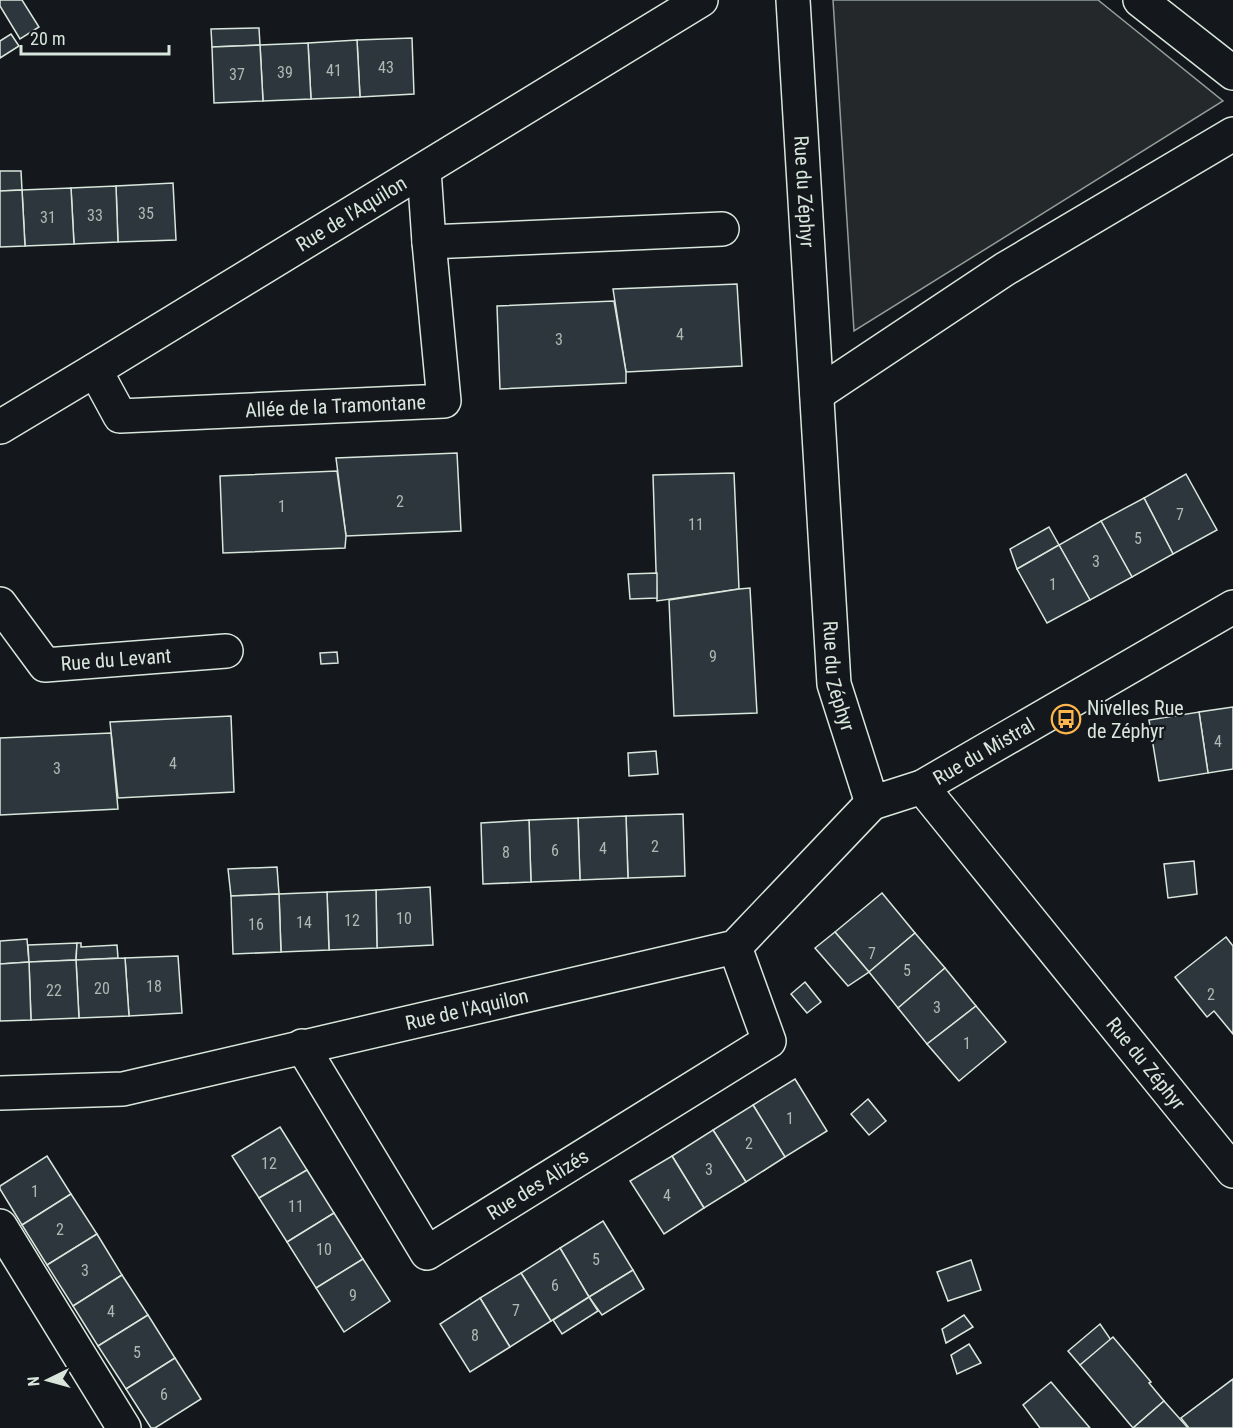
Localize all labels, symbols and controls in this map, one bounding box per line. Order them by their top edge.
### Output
scale bar [21,18,170,56]
text: 20 m [30,28,65,49]
house number: 43 [378,58,394,77]
house number: 41 [326,61,342,80]
house number: 39 [277,63,293,82]
house number: 37 [229,65,245,84]
street label: Rue du Zéphyr [789,135,820,248]
street label: Rue de l'Aquilon [292,171,411,256]
house number: 35 [138,204,154,223]
house number: 33 [87,206,103,225]
house number: 31 [40,208,56,227]
house number: 4 [676,325,684,344]
house number: 3 [555,330,563,349]
street label: Allée de la Tramontane [245,390,426,422]
house number: 2 [396,492,404,511]
house number: 1 [278,497,286,516]
house number: 7 [1176,505,1184,524]
house number: 11 [688,515,704,534]
house number: 5 [1134,529,1142,548]
house number: 3 [1092,552,1100,571]
house number: 1 [1049,575,1057,594]
street label: Rue du Zéphyr [818,620,860,734]
street label: Rue du Levant [60,643,172,676]
house number: 9 [709,647,717,666]
place label: Nivelles Rue de Zéphyr [1087,696,1184,743]
bus stop icon: Nivelles Rue de Zéphyr [1050,703,1082,735]
street label: Rue du Mistral [929,713,1039,790]
house number: 4 [1214,732,1222,751]
house number: 4 [169,754,177,773]
house number: 3 [53,759,61,778]
house number: 2 [651,837,659,856]
house number: 4 [599,839,607,858]
house number: 6 [551,841,559,860]
house number: 8 [502,843,510,862]
house number: 10 [396,909,412,928]
house number: 12 [344,911,360,930]
house number: 14 [296,913,312,932]
house number: 16 [248,915,264,934]
house number: 7 [868,944,876,963]
house number: 5 [903,961,911,980]
house number: 18 [146,977,162,996]
house number: 20 [94,979,110,998]
house number: 22 [46,981,62,1000]
street label: Rue de l'Aquilon [403,983,531,1035]
house number: 2 [1207,985,1215,1004]
house number: 3 [933,998,941,1017]
street label: Rue du Zéphyr [1101,1013,1191,1115]
house number: 1 [963,1034,971,1053]
house number: 1 [786,1109,794,1128]
house number: 2 [745,1134,753,1153]
street label: Rue des Alizés [482,1144,593,1225]
house number: 12 [261,1154,277,1173]
house number: 3 [705,1160,713,1179]
house number: 1 [31,1182,39,1201]
house number: 4 [663,1186,671,1205]
house number: 11 [288,1197,304,1216]
house number: 2 [56,1220,64,1239]
house number: 10 [316,1240,332,1259]
house number: 5 [592,1250,600,1269]
house number: 3 [81,1261,89,1280]
house number: 6 [551,1276,559,1295]
house number: 9 [349,1286,357,1305]
house number: 7 [512,1301,520,1320]
house number: 4 [107,1302,115,1321]
house number: 8 [471,1326,479,1345]
house number: 5 [133,1343,141,1362]
north arrow [18,1350,78,1410]
text: N [24,1376,43,1387]
house number: 6 [160,1385,168,1404]

